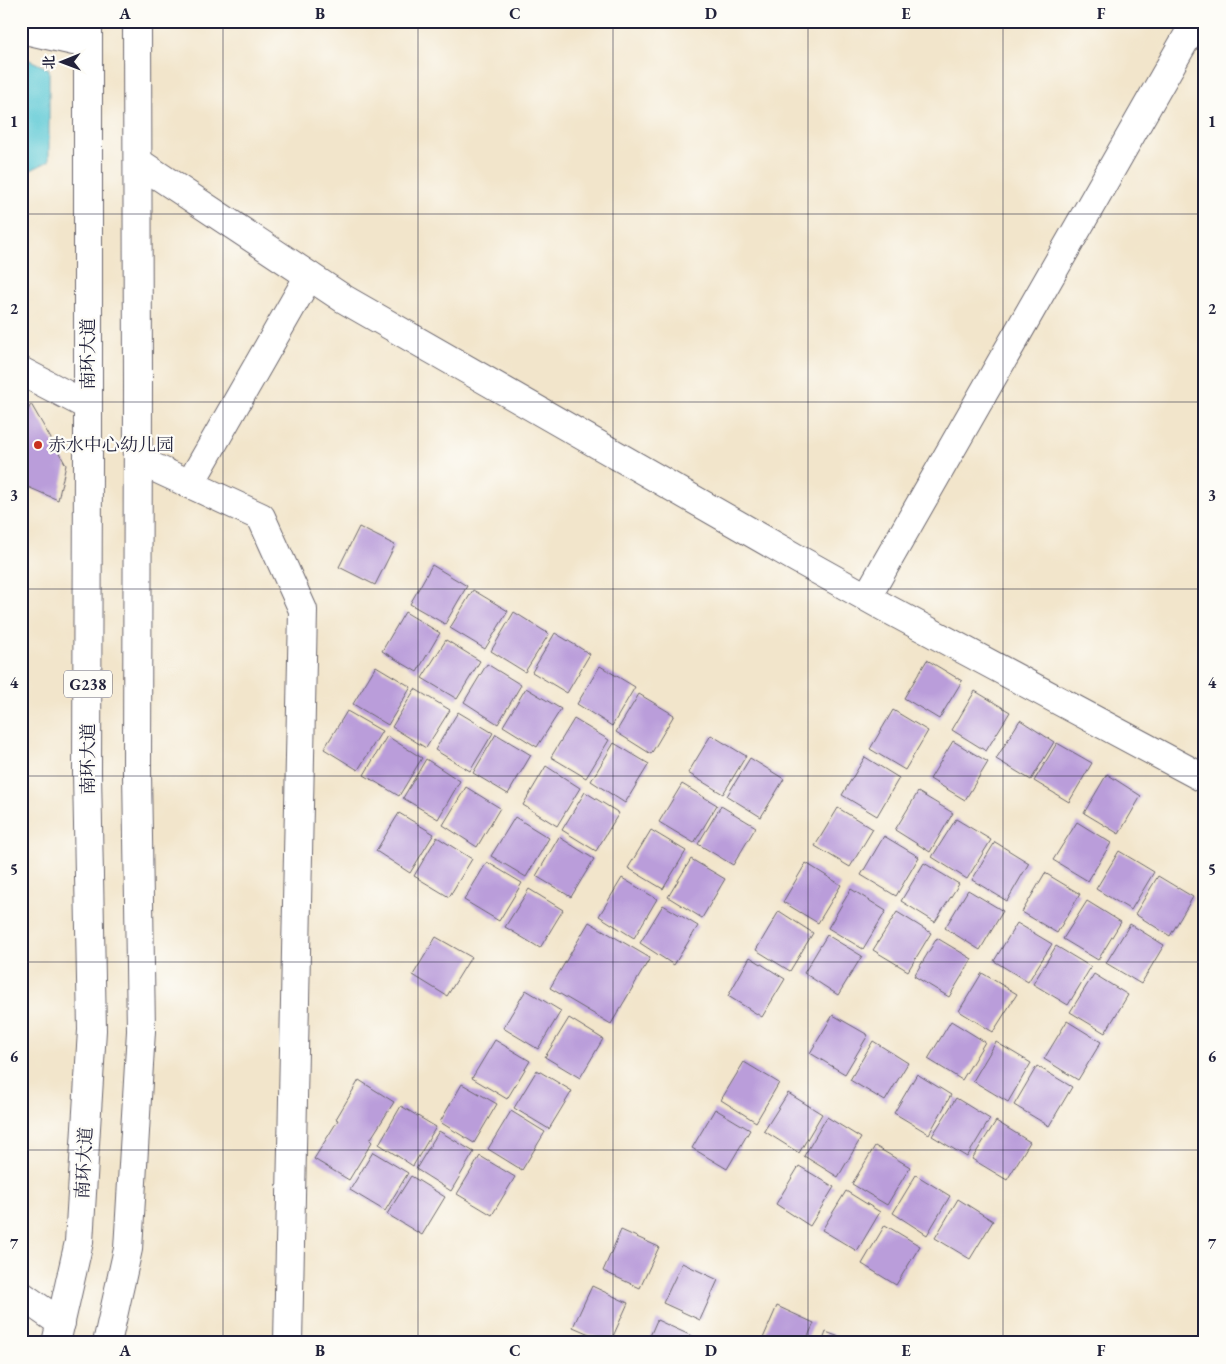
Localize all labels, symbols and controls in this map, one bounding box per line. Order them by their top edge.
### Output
text: A [118,3,131,24]
text: B [315,3,325,24]
text: C [509,3,521,24]
text: D [705,3,717,24]
text: E [901,3,911,24]
text: F [1097,3,1106,24]
north arrow [38,38,88,88]
text: 北 [40,55,58,69]
text: 1 [10,111,18,132]
text: 1 [1208,111,1216,132]
text: 2 [10,298,19,319]
text: 2 [1208,298,1217,319]
street label: 南环大道 [76,318,99,390]
place label: 赤水中心幼儿园 [48,433,174,456]
marker: 赤水中心幼儿园 [32,439,44,451]
text: 3 [10,485,18,506]
text: 3 [1208,485,1216,506]
road number: G238 [64,671,112,698]
text: 4 [10,672,19,693]
text: 4 [1208,672,1217,693]
street label: 南环大道 [76,723,99,795]
text: 5 [10,859,18,880]
text: 5 [1208,859,1216,880]
text: 6 [10,1046,19,1067]
text: 6 [1208,1046,1217,1067]
street label: 南环大道 [70,1126,97,1200]
text: 7 [10,1233,19,1254]
text: 7 [1208,1233,1217,1254]
text: A [118,1340,131,1361]
text: B [315,1340,325,1361]
text: C [509,1340,521,1361]
text: D [705,1340,717,1361]
text: E [901,1340,911,1361]
text: F [1097,1340,1106,1361]

